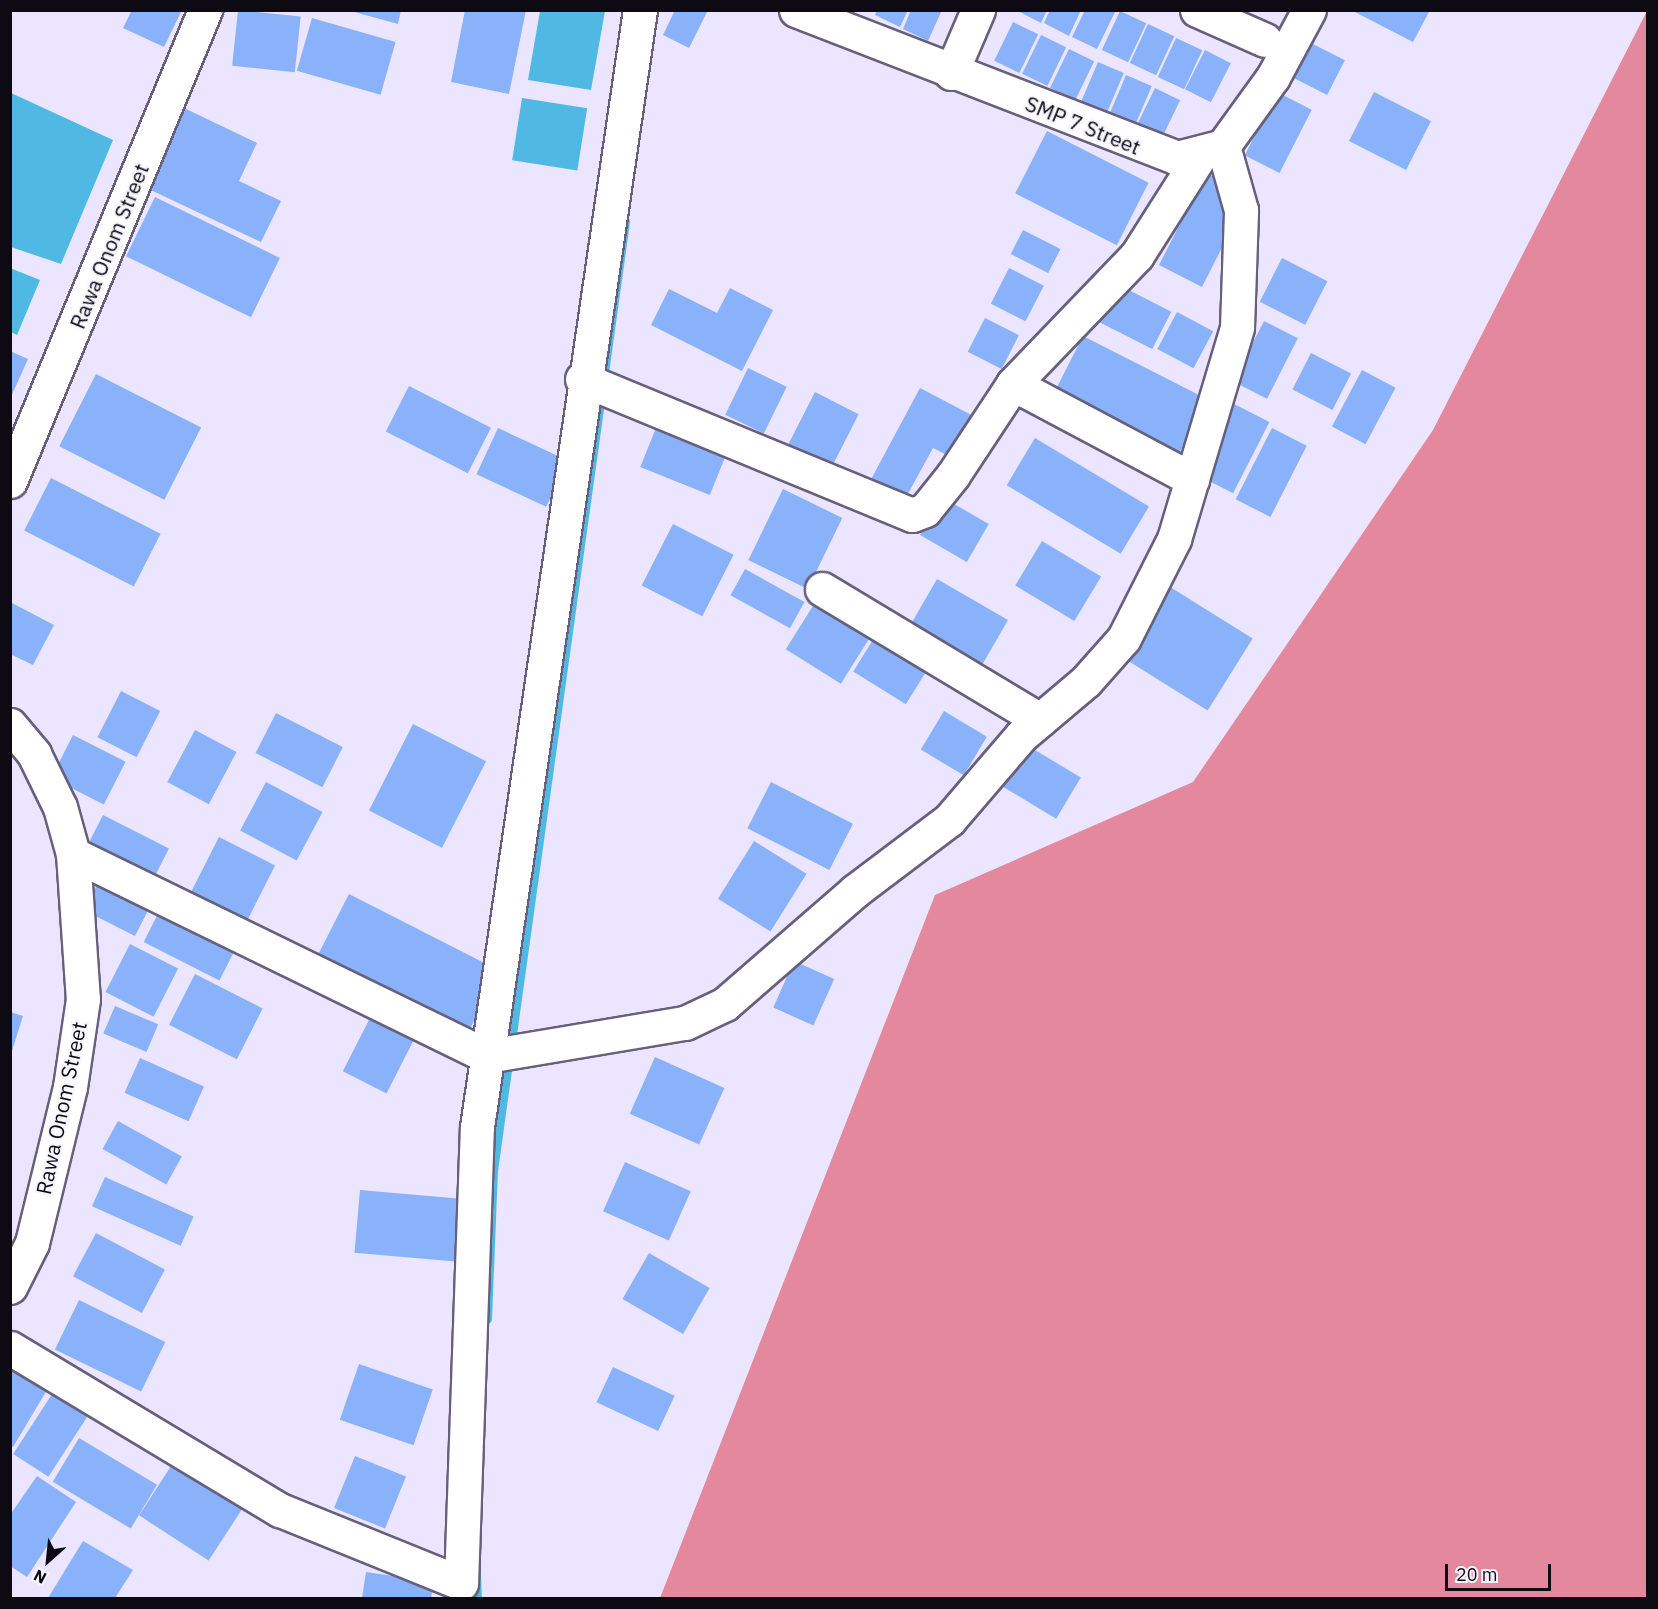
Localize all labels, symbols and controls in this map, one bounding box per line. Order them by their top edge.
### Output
street label: SMP 7 Street [1022,90,1144,160]
street label: Rawa Onom Street [64,160,154,332]
street label: Rawa Onom Street [30,1019,92,1197]
north arrow [18,1531,78,1591]
scale bar [1448,1552,1554,1590]
text: 20 m [1456,1563,1498,1586]
text: N [30,1565,50,1589]

